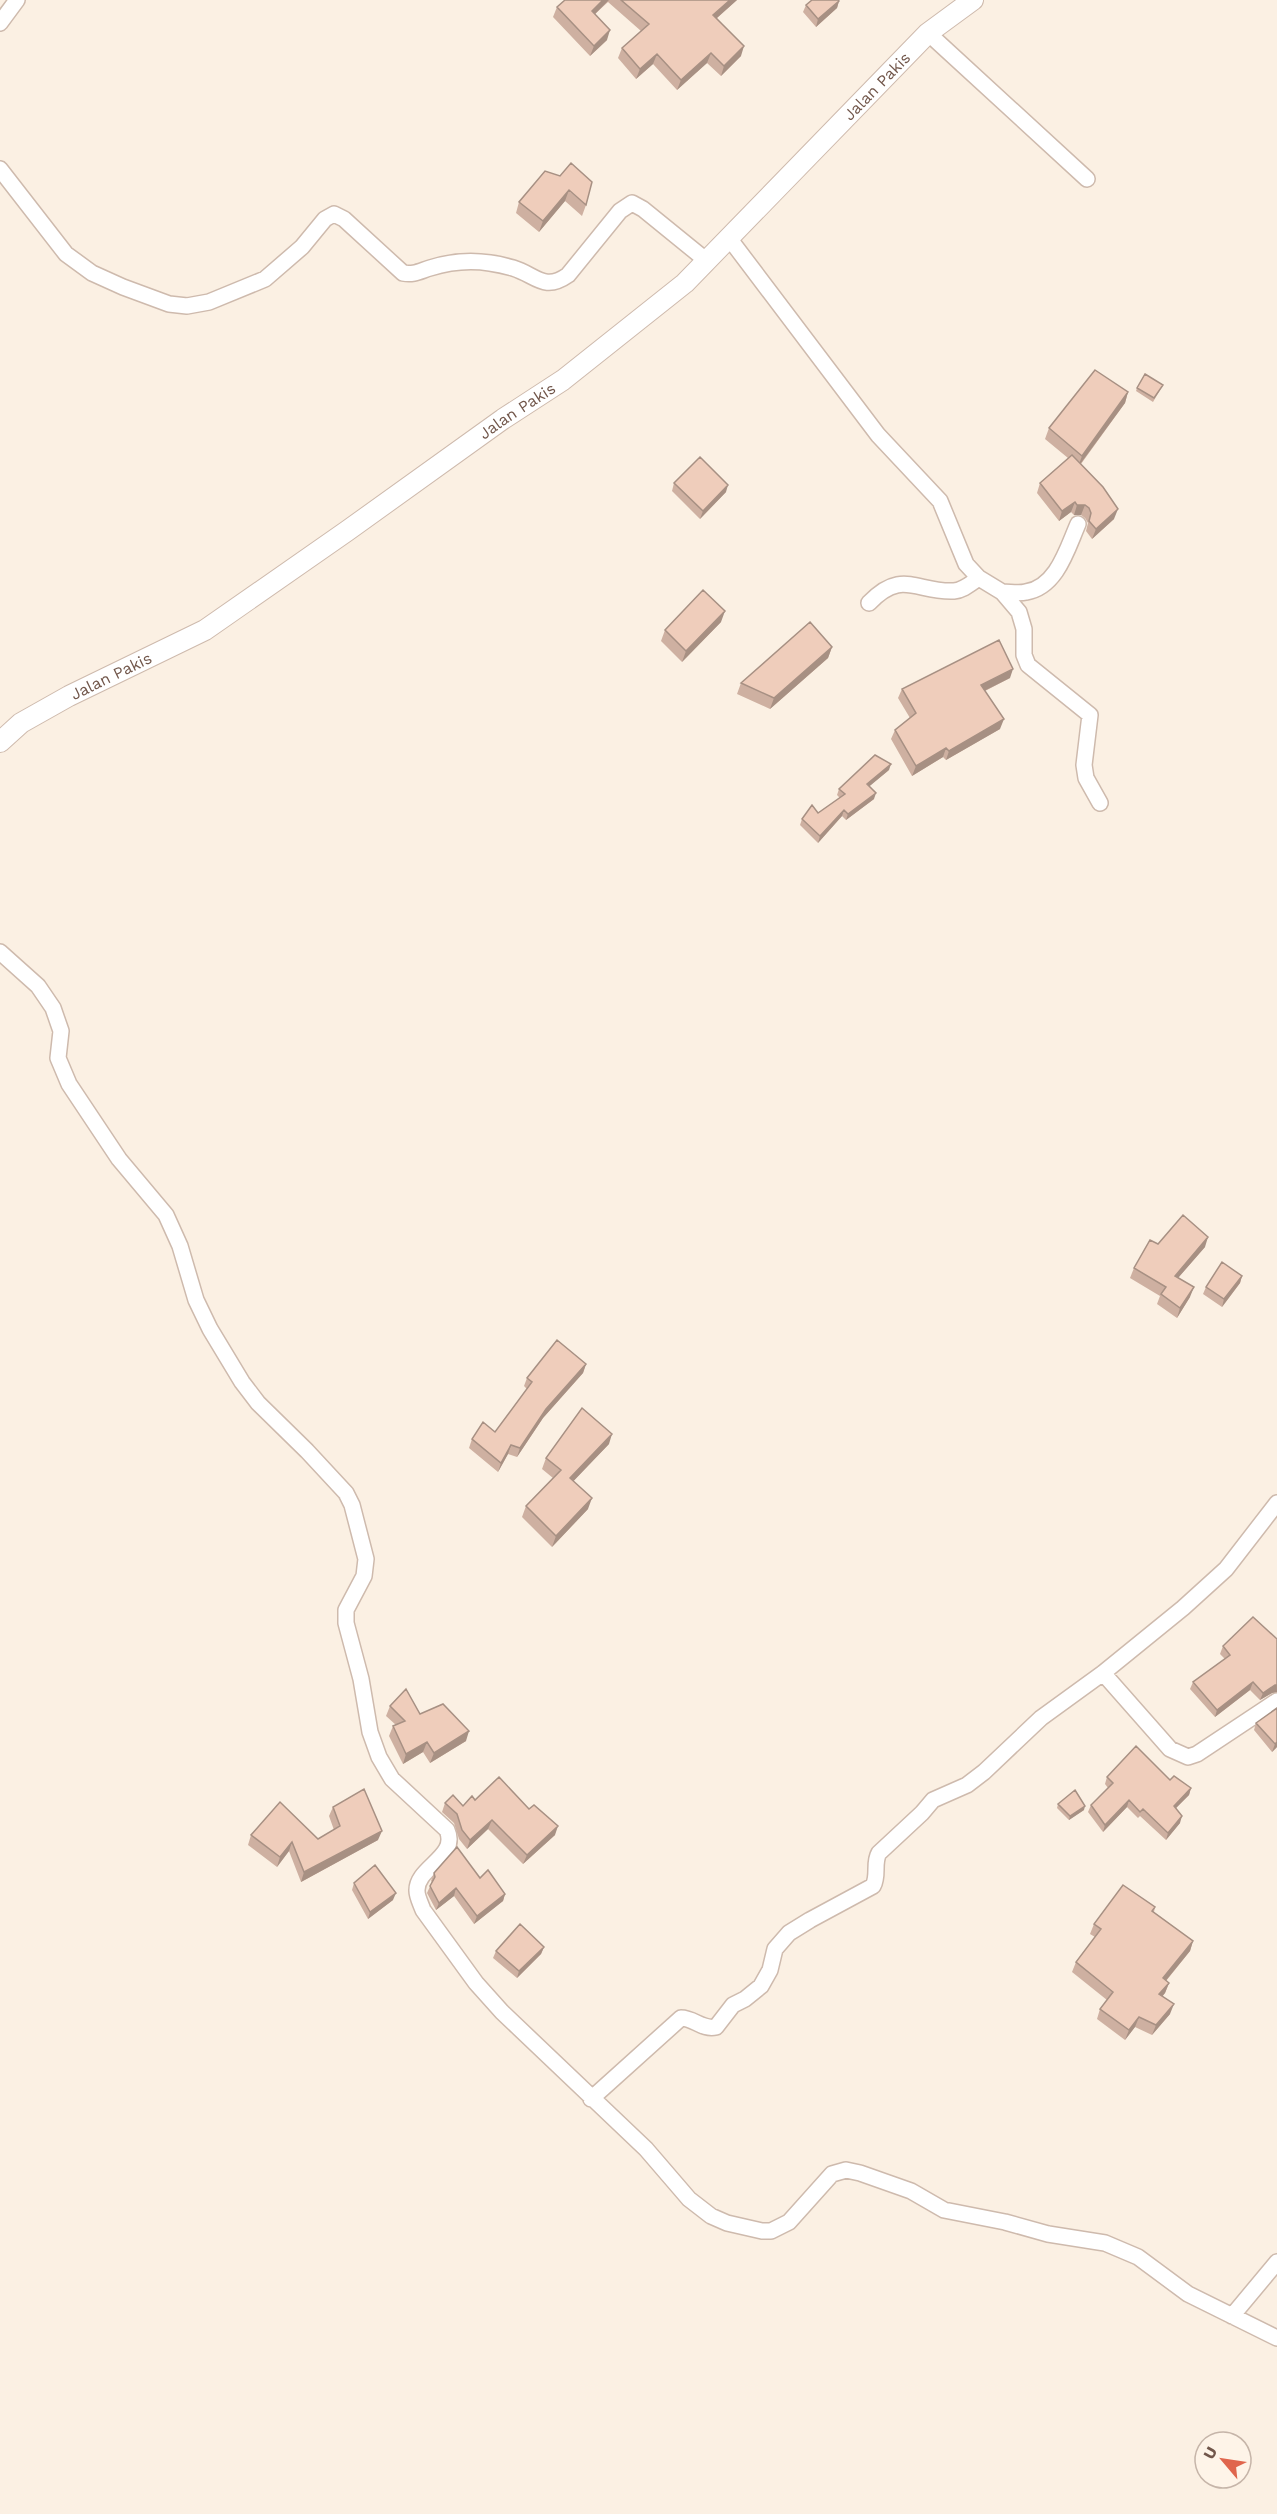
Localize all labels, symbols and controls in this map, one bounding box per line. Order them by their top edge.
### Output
street label: Jalan Pakis [839,48,914,124]
street label: Jalan Pakis [475,378,559,443]
street label: Jalan Pakis [67,648,155,703]
north arrow [1193,2430,1253,2490]
text: U [1199,2443,1221,2463]

